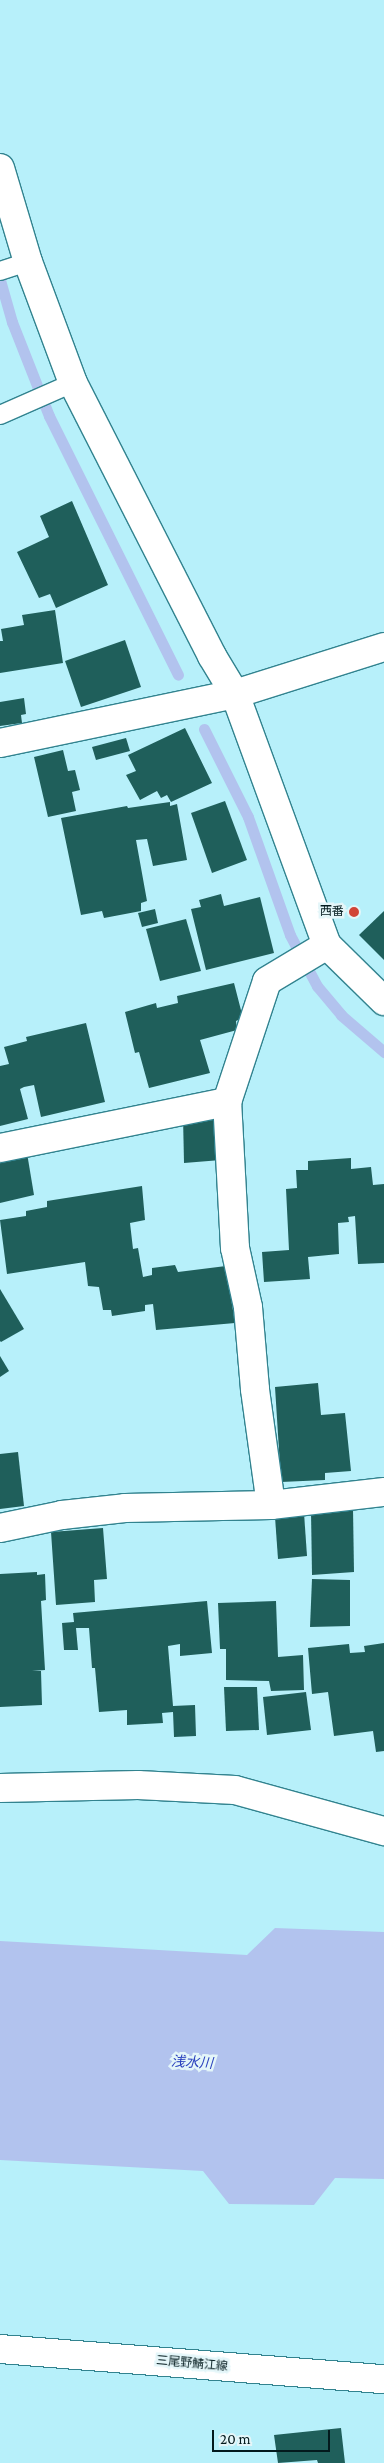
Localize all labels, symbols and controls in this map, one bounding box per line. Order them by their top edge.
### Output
place label: 西番 [320,905,344,919]
marker: 西番 [348,906,360,918]
water label: 浅水川 [171,2053,213,2071]
street label: 三尾野鯖江線 [156,2354,228,2374]
scale bar [214,2420,332,2452]
text: 20 m [220,2431,251,2447]

